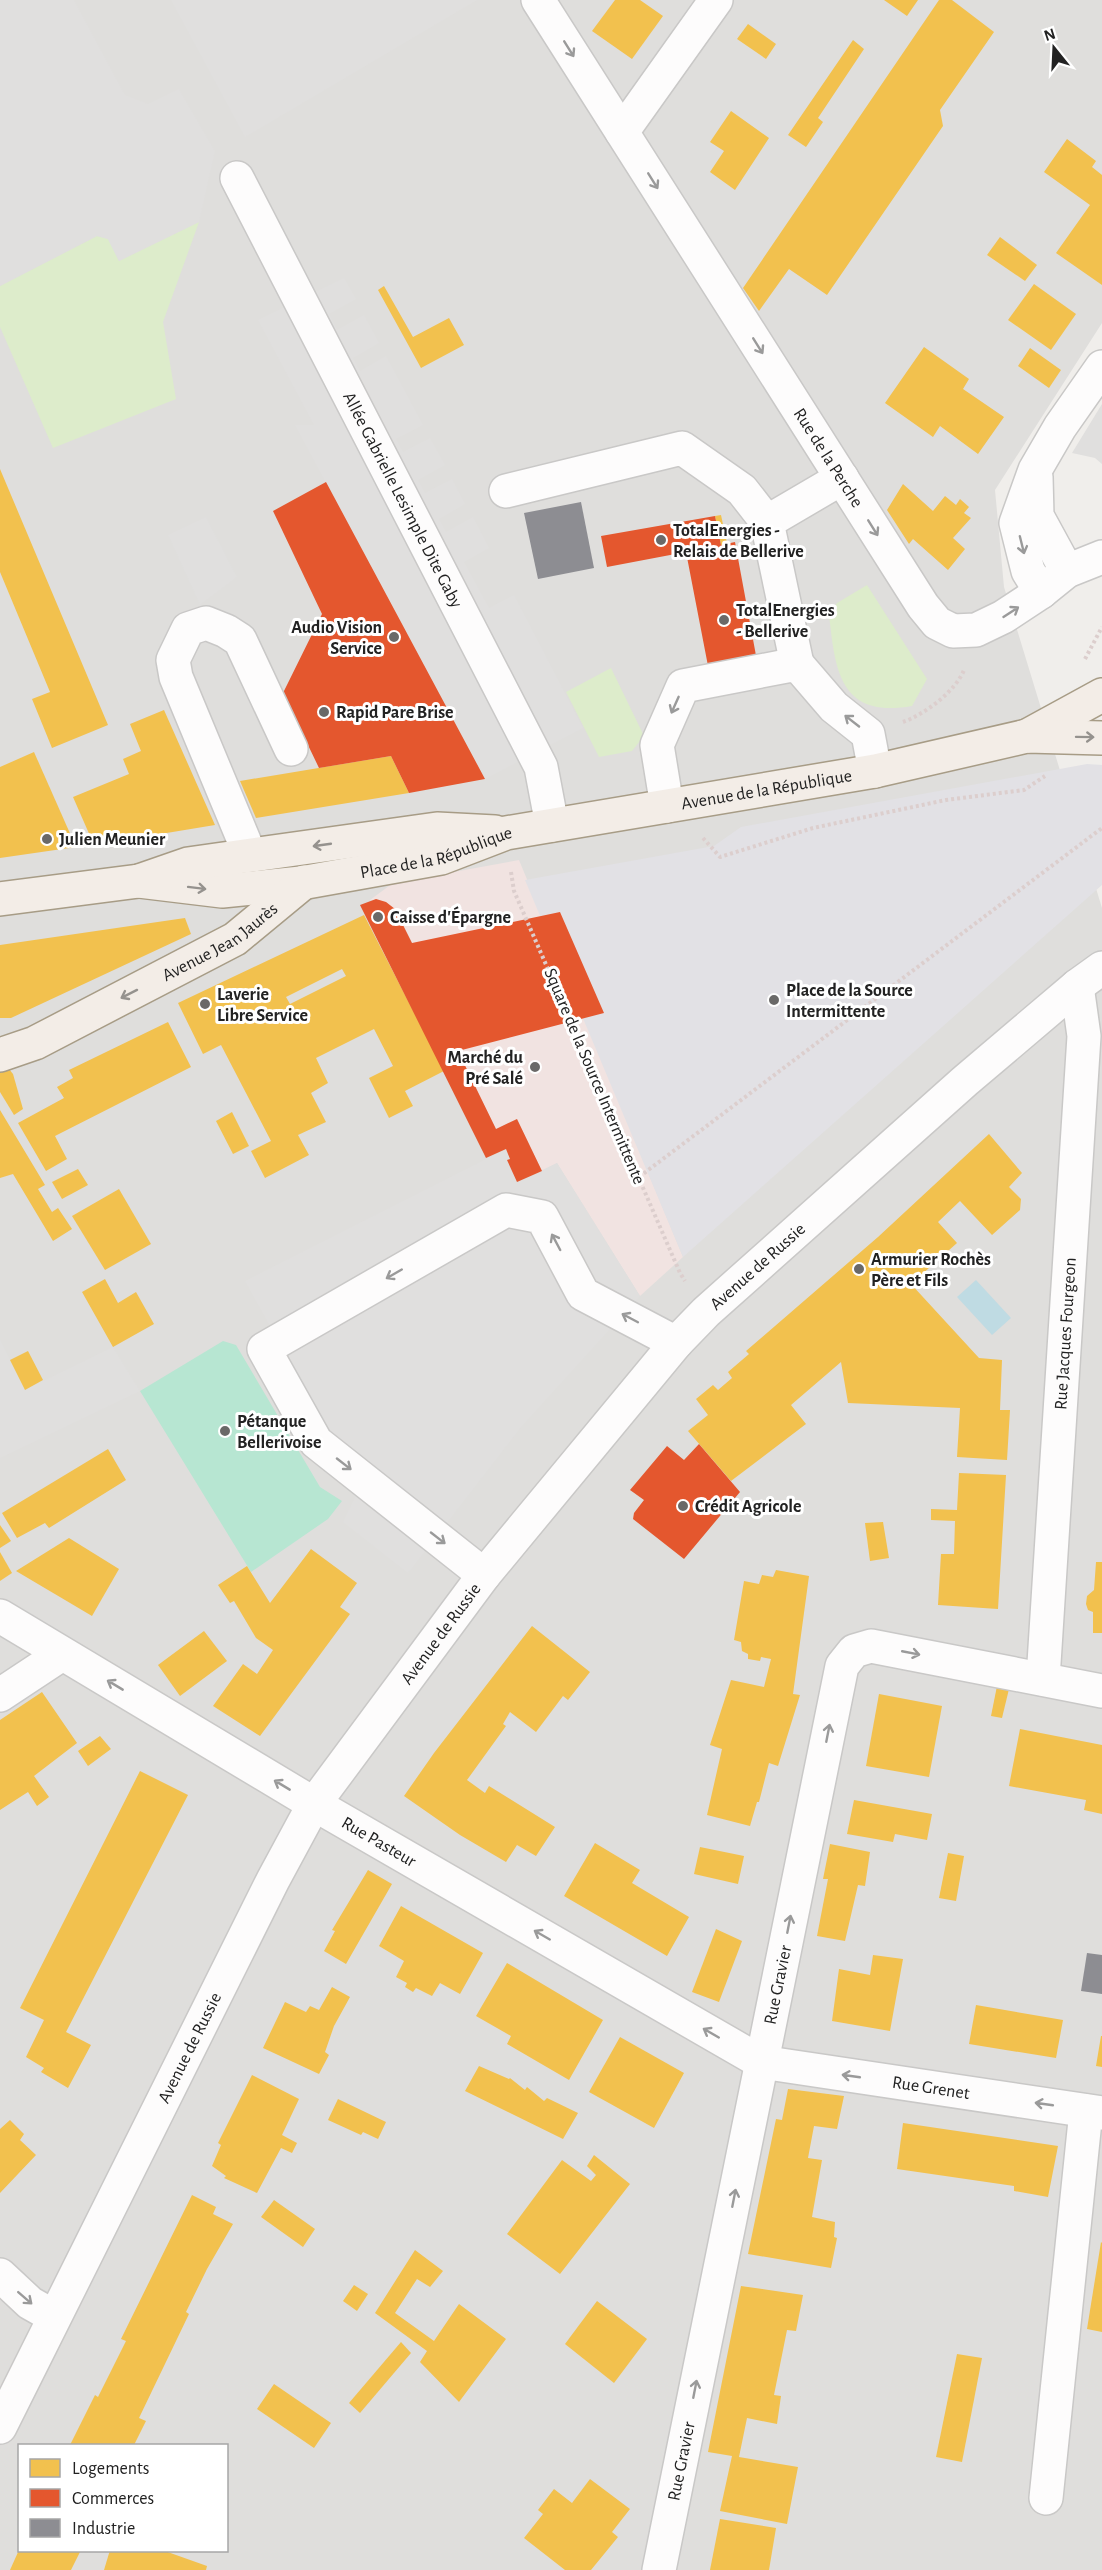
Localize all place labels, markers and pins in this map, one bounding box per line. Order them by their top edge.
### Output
place label: TotalEnergies - Relais de Bellerive [673,522,804,561]
marker: TotalEnergies - Relais de Bellerive [654,533,668,547]
place label: TotalEnergies - Bellerive [736,602,835,641]
marker: TotalEnergies - Bellerive [717,613,731,627]
place label: Audio Vision Service [291,619,382,658]
marker: Audio Vision Service [387,630,401,644]
place label: Rapid Pare Brise [336,704,454,722]
marker: Rapid Pare Brise [317,705,331,719]
place label: Julien Meunier [59,831,166,849]
marker: Julien Meunier [40,832,54,846]
place label: Caisse d'Épargne [390,906,511,927]
marker: Caisse d'Épargne [371,910,385,924]
place label: Place de la Source Intermittente [786,982,913,1021]
place label: Laverie Libre Service [217,986,308,1025]
marker: Place de la Source Intermittente [767,993,781,1007]
marker: Laverie Libre Service [198,997,212,1011]
place label: Marché du Pré Salé [447,1049,524,1088]
marker: Marché du Pré Salé [528,1060,542,1074]
place label: Armurier Rochès Père et Fils [871,1251,991,1290]
marker: Armurier Rochès Père et Fils [852,1262,866,1276]
place label: Pétanque Bellerivoise [237,1413,321,1452]
marker: Pétanque Bellerivoise [218,1424,232,1438]
place label: Crédit Agricole [695,1498,802,1516]
marker: Crédit Agricole [676,1499,690,1513]

